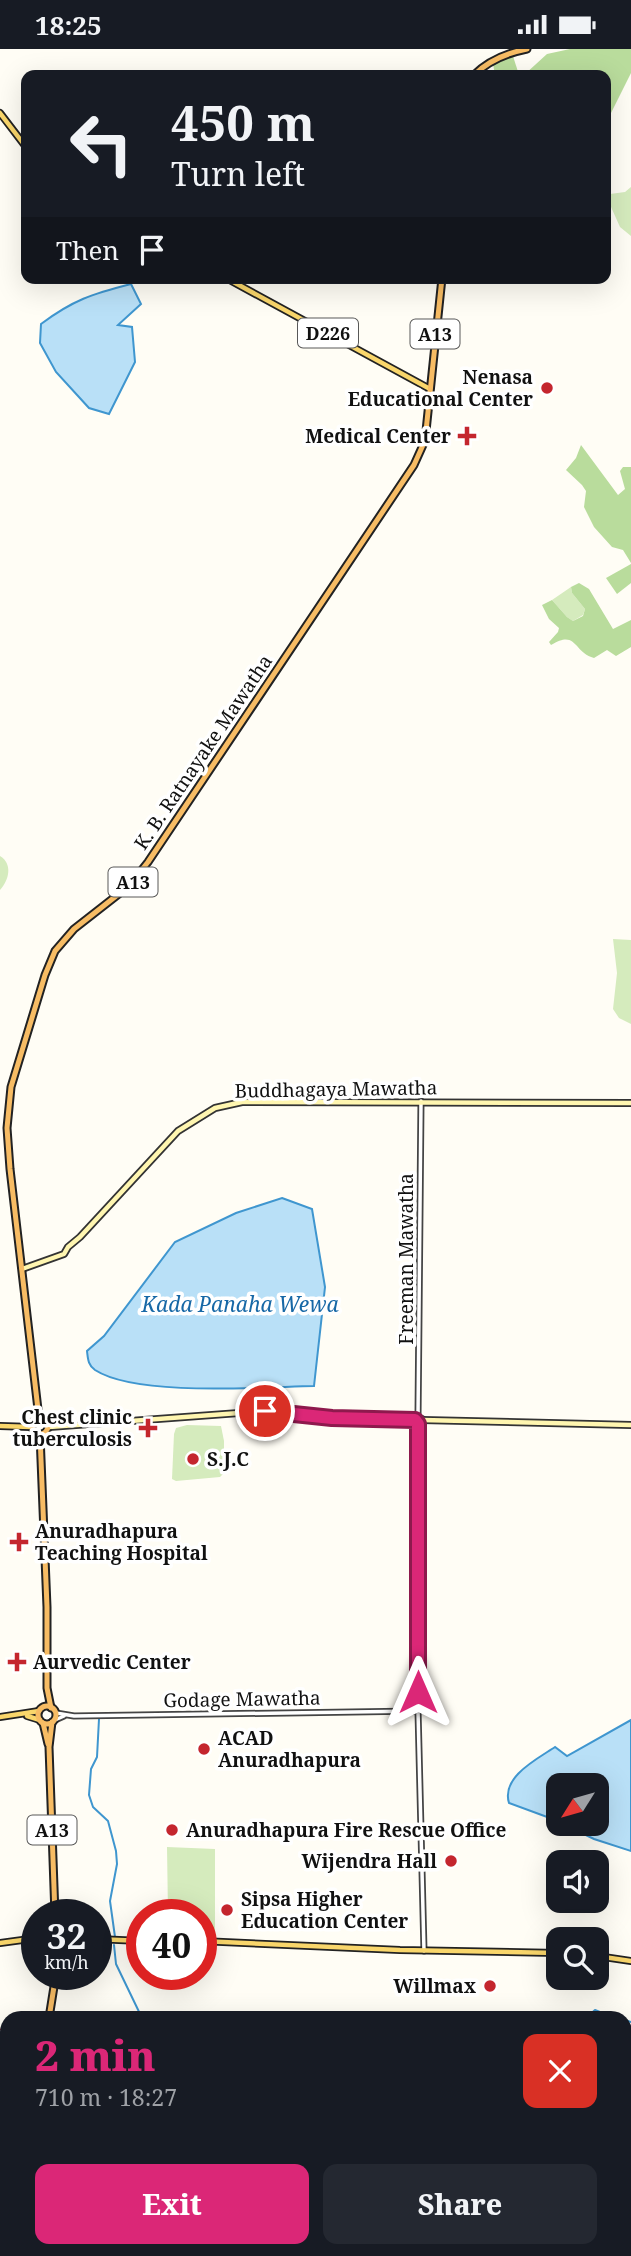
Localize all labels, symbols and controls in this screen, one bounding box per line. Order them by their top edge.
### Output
text: 18:25 [35,7,102,43]
text: 450 m [171,89,315,155]
icon: left [56,98,147,189]
text: Turn left [171,152,305,195]
icon: arrive [133,231,171,269]
text: Then [56,232,119,268]
road number: D226 [298,319,358,347]
road number: A13 [410,319,460,349]
place label: Nenasa Educational Center [348,364,533,412]
marker: Nenasa Educational Center [539,380,555,396]
place label: Medical Center [305,423,451,449]
marker: Medical Center [457,426,477,446]
street label: K. B. Ratnayake Mawatha [128,649,278,855]
road number: A13 [108,867,158,897]
street label: Buddhagaya Mawatha [235,1074,437,1104]
street label: Freeman Mawatha [393,1173,419,1345]
water label: Kada Panaha Wewa [140,1290,339,1318]
pin [235,1381,295,1441]
icon: arrive [246,1392,284,1430]
place label: Chest clinic tuberculosis [12,1404,132,1452]
marker: Chest clinic tuberculosis [138,1418,158,1438]
place label: S.J.C [207,1446,249,1472]
marker: S.J.C [185,1451,201,1467]
place label: Anuradhapura Teaching Hospital [35,1518,208,1566]
marker: Anuradhapura Teaching Hospital [9,1532,29,1552]
place label: Aurvedic Center [33,1649,191,1675]
marker: Aurvedic Center [7,1652,27,1672]
position arrow [381,1655,455,1729]
street label: Godage Mawatha [163,1685,321,1713]
place label: ACAD Anuradhapura [218,1725,361,1773]
marker: ACAD Anuradhapura [196,1741,212,1757]
north arrow [546,1773,609,1836]
map controls [546,1773,609,1990]
road number: A13 [28,1815,76,1845]
place label: Anuradhapura Fire Rescue Office [186,1817,506,1843]
marker: Anuradhapura Fire Rescue Office [164,1822,180,1838]
place label: Wijendra Hall [301,1848,437,1874]
button: sound [546,1850,609,1913]
marker: Wijendra Hall [443,1853,459,1869]
place label: Sipsa Higher Education Center [241,1886,408,1934]
speed limit sign: 40 [126,1899,217,1990]
marker: Sipsa Higher Education Center [219,1902,235,1918]
text: 32 [47,1912,86,1959]
button: search [546,1927,609,1990]
text: km/h [44,1950,89,1974]
place label: Willmax [393,1973,477,1999]
marker: Willmax [482,1978,498,1994]
text: 2 min [35,2026,156,2083]
button: close [523,2034,597,2108]
text: 710 m · 18:27 [35,2081,177,2113]
button: Exit [35,2164,309,2244]
button: Share [323,2164,597,2244]

